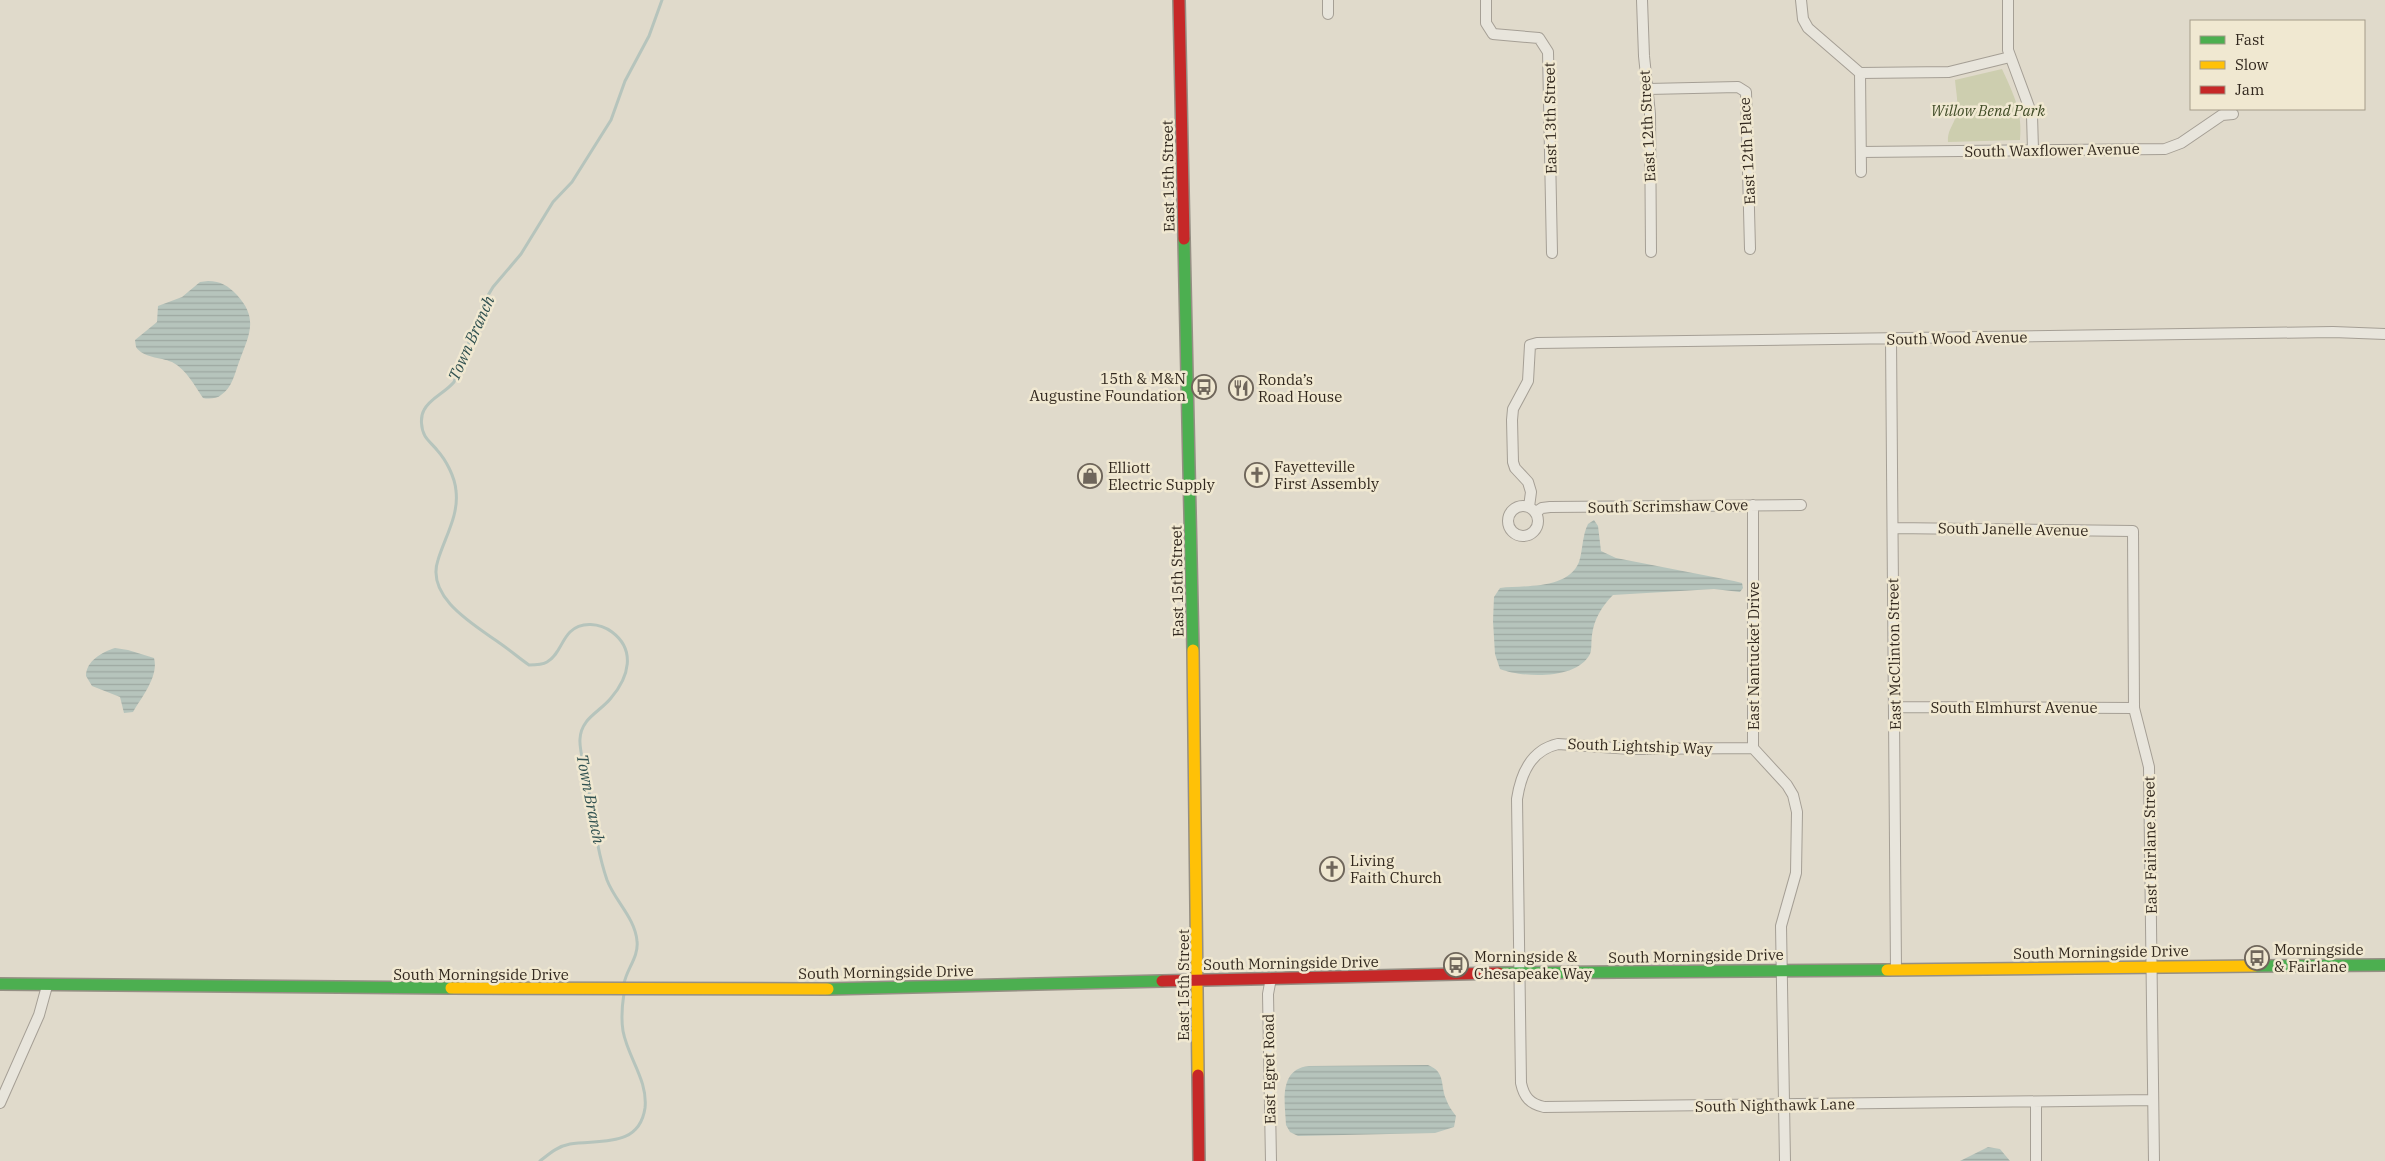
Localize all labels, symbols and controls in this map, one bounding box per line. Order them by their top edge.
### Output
legend [2190,20,2365,110]
text: Fast [2235,30,2265,49]
text: Slow [2235,55,2269,74]
street label: East 13th Street [1540,62,1560,174]
street label: East 12th Street [1635,70,1659,182]
text: Jam [2235,80,2264,99]
street label: East 12th Place [1735,97,1759,205]
park label: Willow Bend Park [1931,101,2045,120]
street label: East 15th Street [1158,120,1178,232]
street label: South Waxflower Avenue [1964,139,2140,161]
water label: Town Branch [443,292,499,384]
street label: South Wood Avenue [1886,327,2028,349]
place label: 15th & M&N Augustine Foundation [1030,369,1186,405]
place label: Ronda’s Road House [1258,370,1342,406]
bus stop icon: 15th & M&N Augustine Foundation [1191,374,1217,400]
restaurant icon: Ronda’s Road House [1228,375,1254,401]
place label: Fayetteville First Assembly [1274,457,1379,493]
place label: Elliott Electric Supply [1108,458,1215,494]
church icon: Fayetteville First Assembly [1244,462,1270,488]
shop icon: Elliott Electric Supply [1077,463,1103,489]
street label: South Scrimshaw Cove [1588,495,1748,517]
street label: South Janelle Avenue [1938,518,2088,540]
street label: East 15th Street [1167,525,1187,637]
street label: East McClinton Street [1883,578,1905,730]
street label: East Nantucket Drive [1744,582,1763,730]
street label: South Elmhurst Avenue [1930,698,2098,717]
street label: South Lightship Way [1567,734,1713,758]
water label: Town Branch [573,753,610,846]
street label: East Fairlane Street [2139,776,2161,914]
place label: Living Faith Church [1350,851,1442,887]
church icon: Living Faith Church [1319,856,1345,882]
street label: East 15th Street [1174,929,1193,1041]
place label: Morningside & Fairlane [2274,940,2363,976]
street label: South Morningside Drive [2013,941,2189,963]
street label: South Morningside Drive [1608,945,1784,967]
bus stop icon: Morningside & Fairlane [2244,945,2270,971]
place label: Morningside & Chesapeake Way [1474,947,1592,983]
street label: South Morningside Drive [1203,952,1379,974]
bus stop icon: Morningside & Chesapeake Way [1443,952,1469,978]
street label: South Morningside Drive [798,961,974,983]
street label: South Morningside Drive [393,965,569,984]
street label: East Egret Road [1259,1014,1279,1124]
street label: South Nighthawk Lane [1695,1094,1855,1116]

